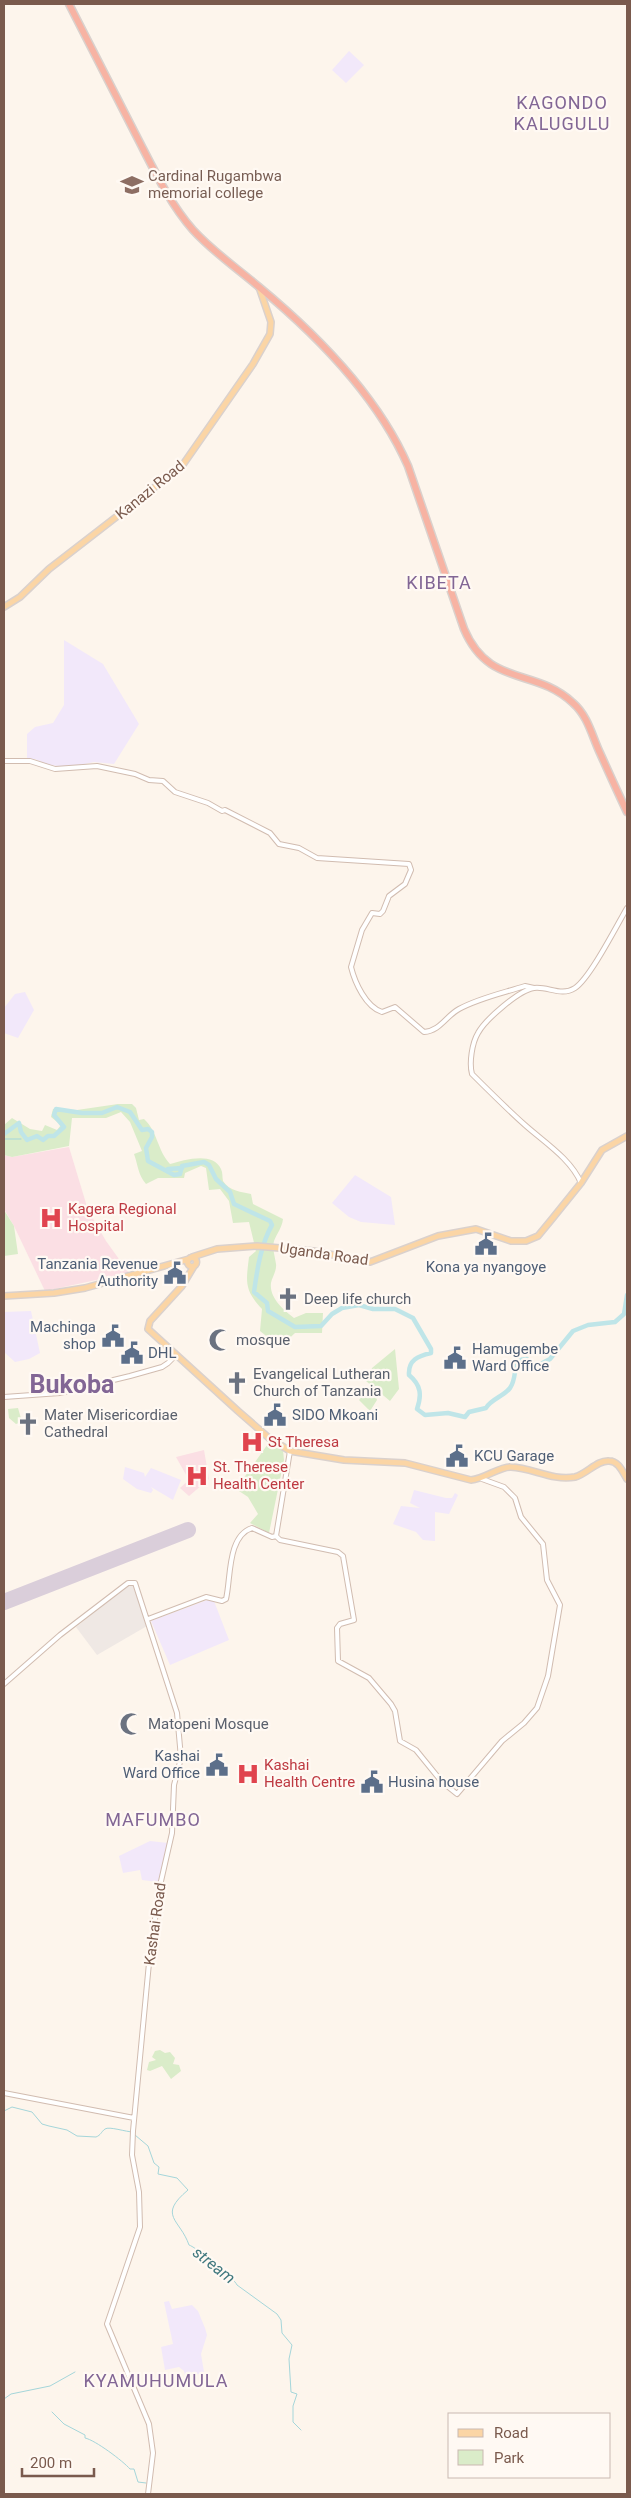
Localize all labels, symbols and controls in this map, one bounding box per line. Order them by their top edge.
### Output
district label: KAGONDO KALUGULU [514,92,610,134]
place label: Cardinal Rugambwa memorial college [148,167,282,202]
school or university icon: Cardinal Rugambwa memorial college [119,172,145,198]
street label: Kanazi Road [112,457,188,523]
district label: KIBETA [406,572,472,593]
place label: Kagera Regional Hospital [68,1200,177,1235]
hospital icon: Kagera Regional Hospital [38,1205,64,1231]
public building icon: Kona ya nyangoye [473,1231,499,1257]
street label: Uganda Road [279,1239,369,1269]
place label: Tanzania Revenue Authority [37,1255,158,1290]
place label: Kona ya nyangoye [426,1258,546,1276]
public building icon: Tanzania Revenue Authority [162,1260,188,1286]
church icon: Deep life church [275,1286,301,1312]
place label: Deep life church [304,1290,411,1308]
place label: Machinga shop [30,1318,96,1353]
public building icon: Machinga shop [100,1323,126,1349]
mosque icon: mosque [207,1327,233,1353]
place label: mosque [236,1331,290,1349]
public building icon: DHL [119,1340,145,1366]
place label: Hamugembe Ward Office [472,1340,558,1375]
place label: DHL [148,1344,177,1362]
public building icon: Hamugembe Ward Office [442,1345,468,1371]
place label: Evangelical Lutheran Church of Tanzania [253,1365,390,1400]
district label: Bukoba [30,1370,114,1399]
church icon: Evangelical Lutheran Church of Tanzania [224,1370,250,1396]
public building icon: SIDO Mkoani [262,1402,288,1428]
place label: Mater Misericordiae Cathedral [44,1406,178,1441]
place label: SIDO Mkoani [292,1406,378,1424]
church icon: Mater Misericordiae Cathedral [15,1411,41,1437]
hospital icon: St Theresa [239,1429,265,1455]
place label: St Theresa [268,1433,339,1451]
public building icon: KCU Garage [444,1443,470,1469]
place label: KCU Garage [474,1447,554,1465]
place label: St. Therese Health Center [213,1458,304,1493]
hospital icon: St. Therese Health Center [184,1463,210,1489]
mosque icon: Matopeni Mosque [118,1711,144,1737]
place label: Matopeni Mosque [148,1715,269,1733]
place label: Kashai Ward Office [123,1747,200,1782]
public building icon: Kashai Ward Office [204,1752,230,1778]
place label: Kashai Health Centre [264,1756,355,1791]
hospital icon: Kashai Health Centre [235,1761,261,1787]
public building icon: Husina house [359,1769,385,1795]
place label: Husina house [388,1773,479,1791]
district label: MAFUMBO [105,1809,201,1830]
street label: Kashai Road [140,1881,170,1967]
water label: stream [189,2243,239,2287]
district label: KYAMUHUMULA [84,2370,228,2391]
legend [448,2413,611,2478]
text: Road [494,2424,528,2442]
scale bar [22,2446,95,2478]
text: Park [494,2449,525,2467]
text: 200 m [30,2454,72,2472]

